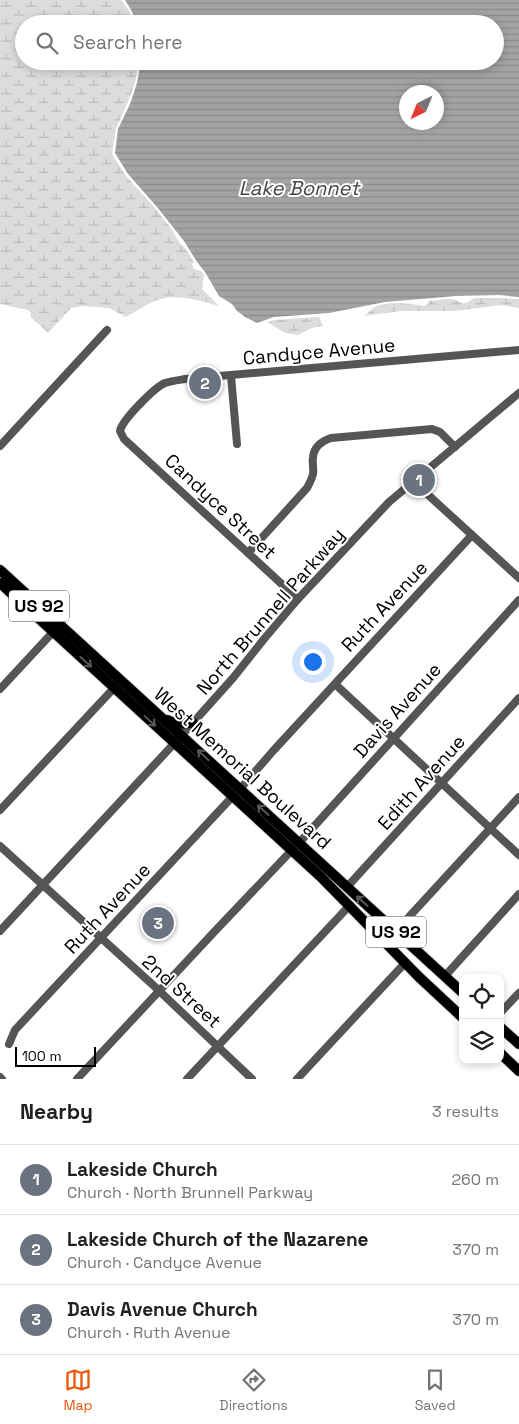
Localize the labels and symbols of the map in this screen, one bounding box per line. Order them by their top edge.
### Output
north arrow [399,85,444,130]
water label: Lake Bonnet [239,175,361,201]
street label: Candyce Avenue [242,332,396,371]
pin: 2 [189,364,221,402]
street label: Candyce Street [159,448,282,565]
pin: 1 [403,461,435,499]
street label: North Brunnell Parkway [191,522,350,700]
street label: Ruth Avenue [336,555,433,657]
road number: US 92 [9,590,69,622]
your location [300,649,326,675]
one-way arrow [80,656,93,668]
street label: Davis Avenue [348,658,447,763]
street label: West Memorial Boulevard [149,682,337,855]
one-way arrow [144,715,157,726]
street label: Edith Avenue [372,729,471,835]
one-way arrow [197,749,210,761]
one-way arrow [256,804,269,816]
street label: Ruth Avenue [59,857,156,959]
one-way arrow [356,895,369,907]
pin: 3 [142,904,174,942]
road number: US 92 [366,916,426,948]
street label: 2nd Street [137,949,227,1034]
scale bar [15,1044,96,1067]

